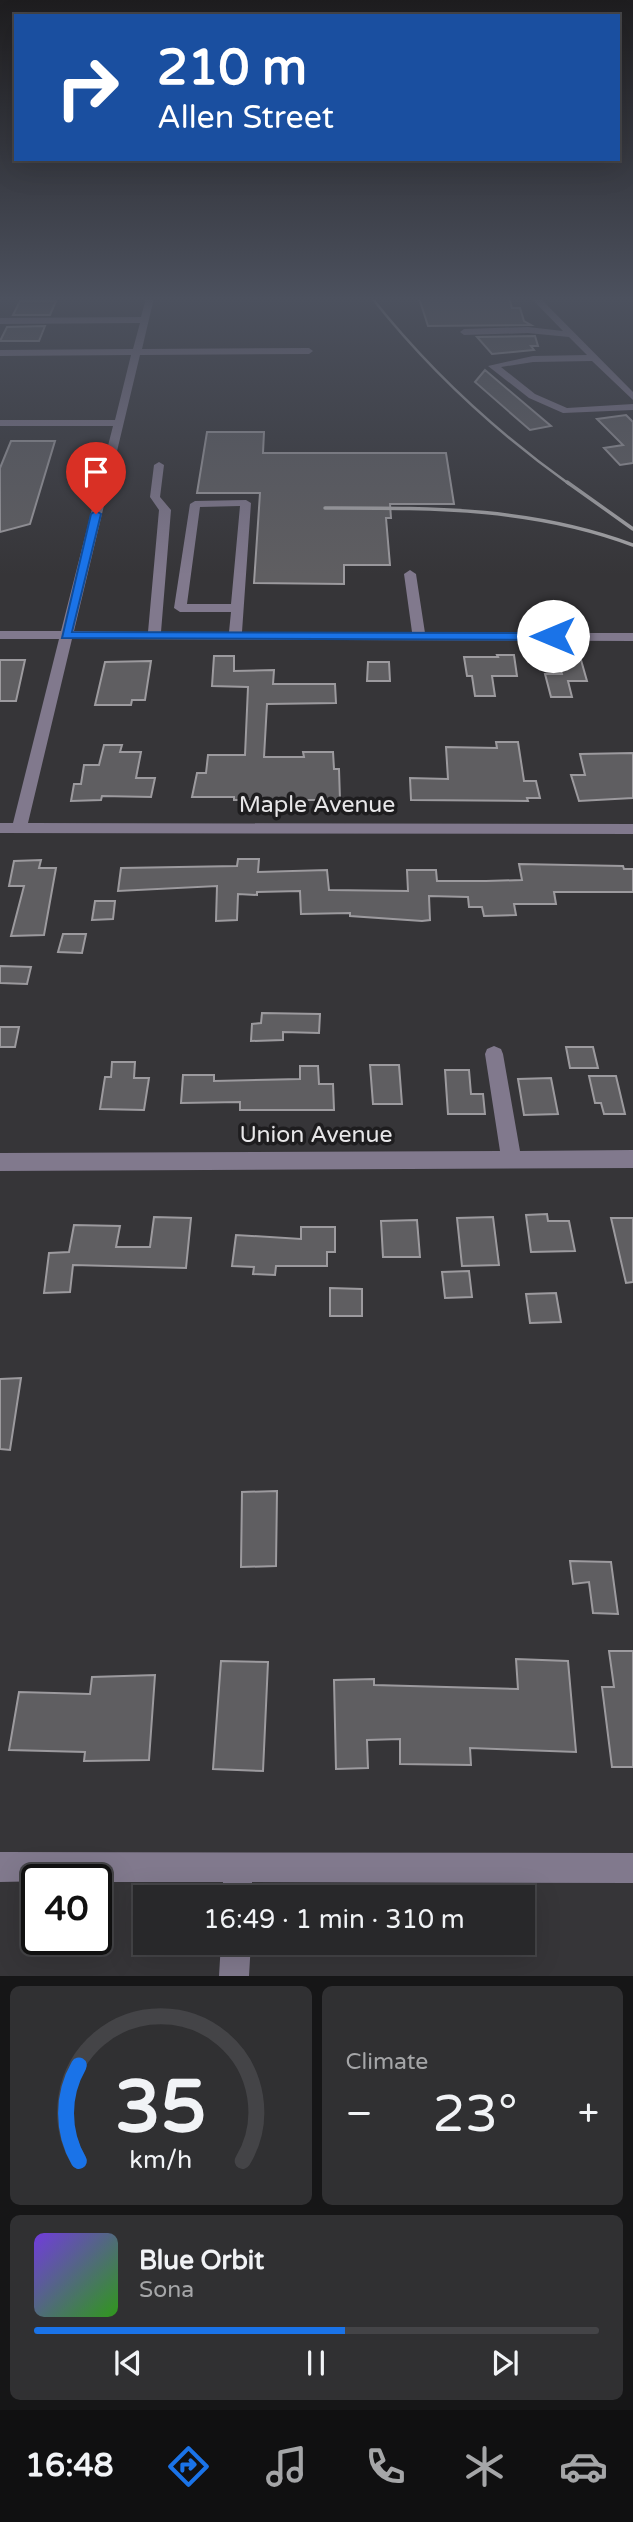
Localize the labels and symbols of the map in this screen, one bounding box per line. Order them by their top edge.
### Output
pin [66,442,126,514]
position arrow [516,599,590,673]
street label: Maple Avenue [239,791,395,819]
street label: Union Avenue [239,1121,393,1149]
speed limit sign: 40 [21,1864,112,1955]

